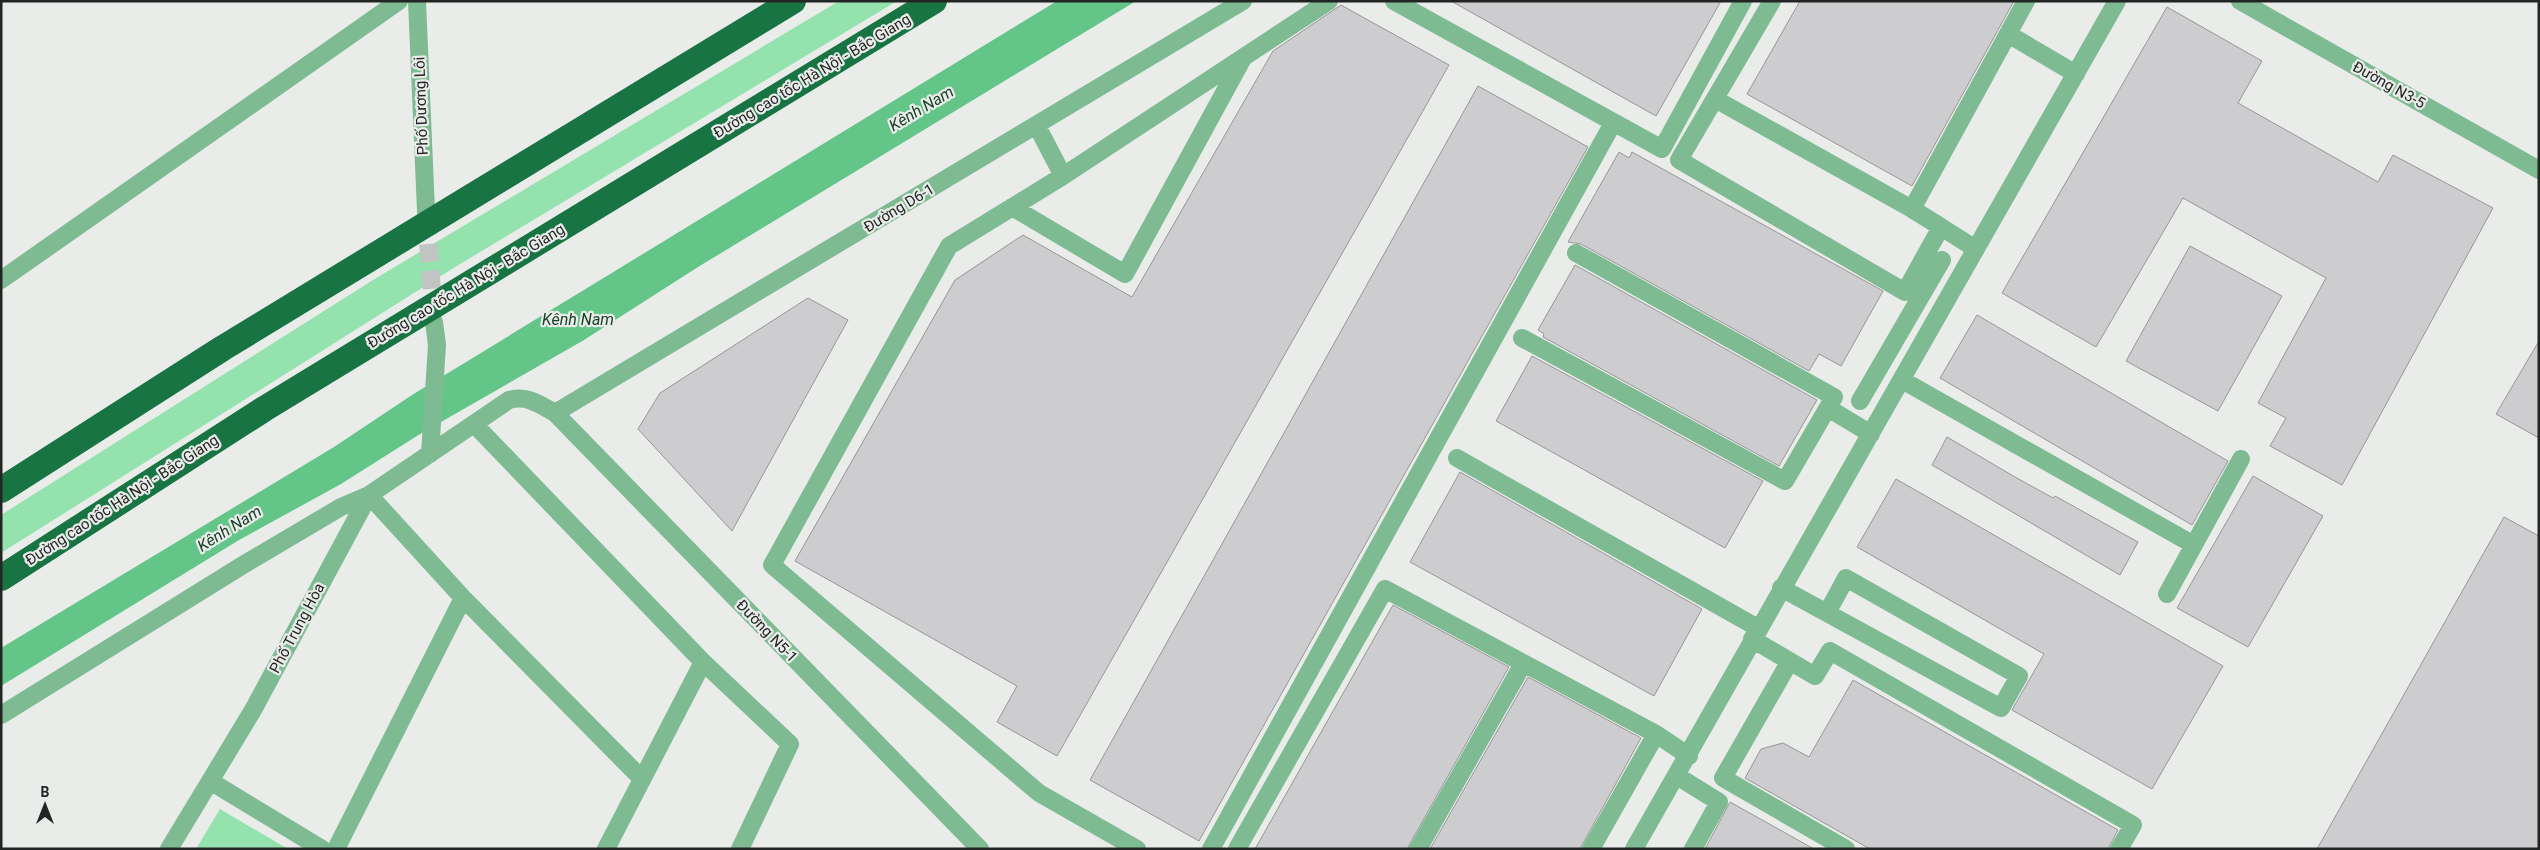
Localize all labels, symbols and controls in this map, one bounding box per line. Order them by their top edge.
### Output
street label: Đường cao tốc Hà Nội - Bắc Giang [710,10,914,142]
street label: Phố Dương Lôi [410,57,432,155]
street label: Đường N3-5 [2350,58,2428,112]
water label: Kênh Nam [886,82,957,135]
street label: Đường D6-1 [860,180,938,236]
street label: Đường cao tốc Hà Nội - Bắc Giang [364,220,568,352]
water label: Kênh Nam [542,310,614,329]
street label: Đường cao tốc Hà Nội - Bắc Giang [22,431,222,569]
water label: Kênh Nam [194,501,265,556]
street label: Phố Trung Hòa [266,580,328,676]
street label: Đường N5-1 [733,596,801,666]
north arrow [20,780,70,830]
text: B [41,784,50,800]

